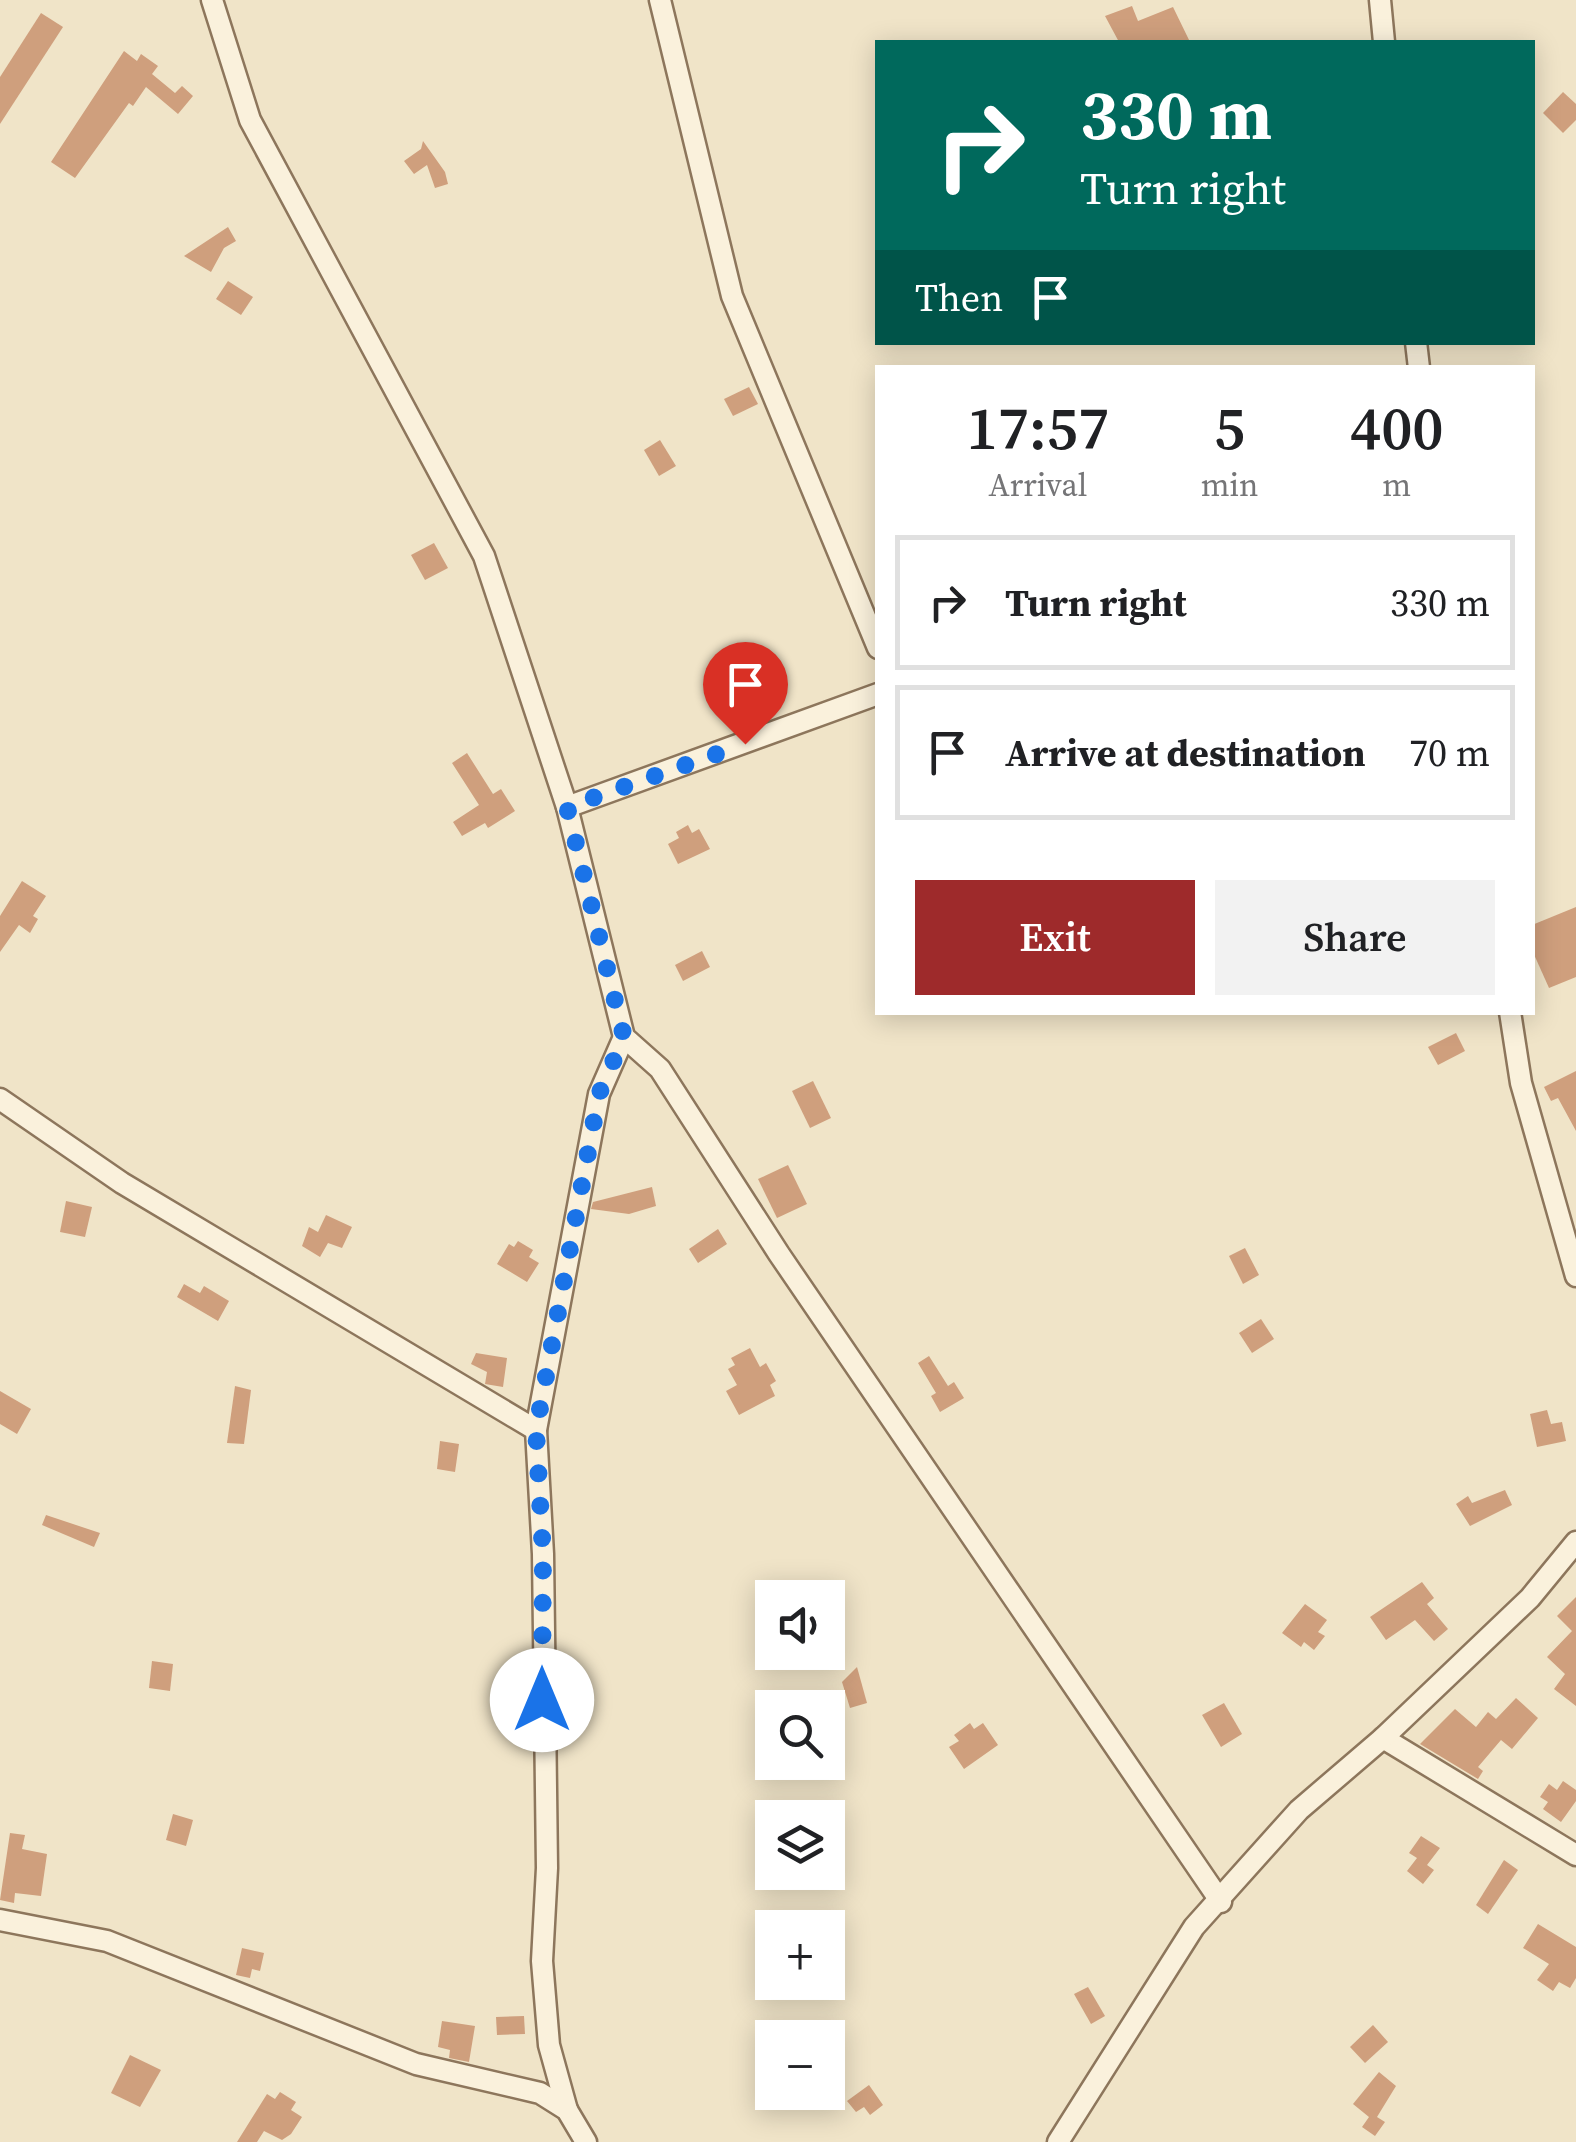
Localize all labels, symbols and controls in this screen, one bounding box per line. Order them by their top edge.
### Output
text: 330 m [1080,66,1272,162]
icon: right [915,80,1045,210]
text: Turn right [1080,157,1286,219]
icon: arrive [1023,270,1078,325]
text: Then [915,272,1003,324]
text: 17:57 [966,387,1109,469]
text: 5 [1214,387,1245,469]
text: 400 [1350,387,1444,469]
text: Arrival [988,463,1087,507]
text: min [1201,463,1258,507]
text: m [1382,463,1411,507]
icon: right [920,575,975,630]
text: Turn right [1005,577,1187,629]
text: 330 m [1390,577,1490,629]
pin [703,642,788,745]
icon: arrive [718,657,773,712]
icon: arrive [920,725,975,780]
text: Arrive at destination [1005,727,1366,779]
text: 70 m [1409,727,1490,779]
button: Exit [915,880,1195,995]
button: Share [1215,880,1495,995]
map controls [755,1580,845,2110]
button: sound [755,1580,845,1670]
position arrow [490,1648,594,1752]
button: search [755,1690,845,1780]
button: layers [755,1800,845,1890]
button: + [755,1910,845,2000]
button: − [755,2020,845,2110]

